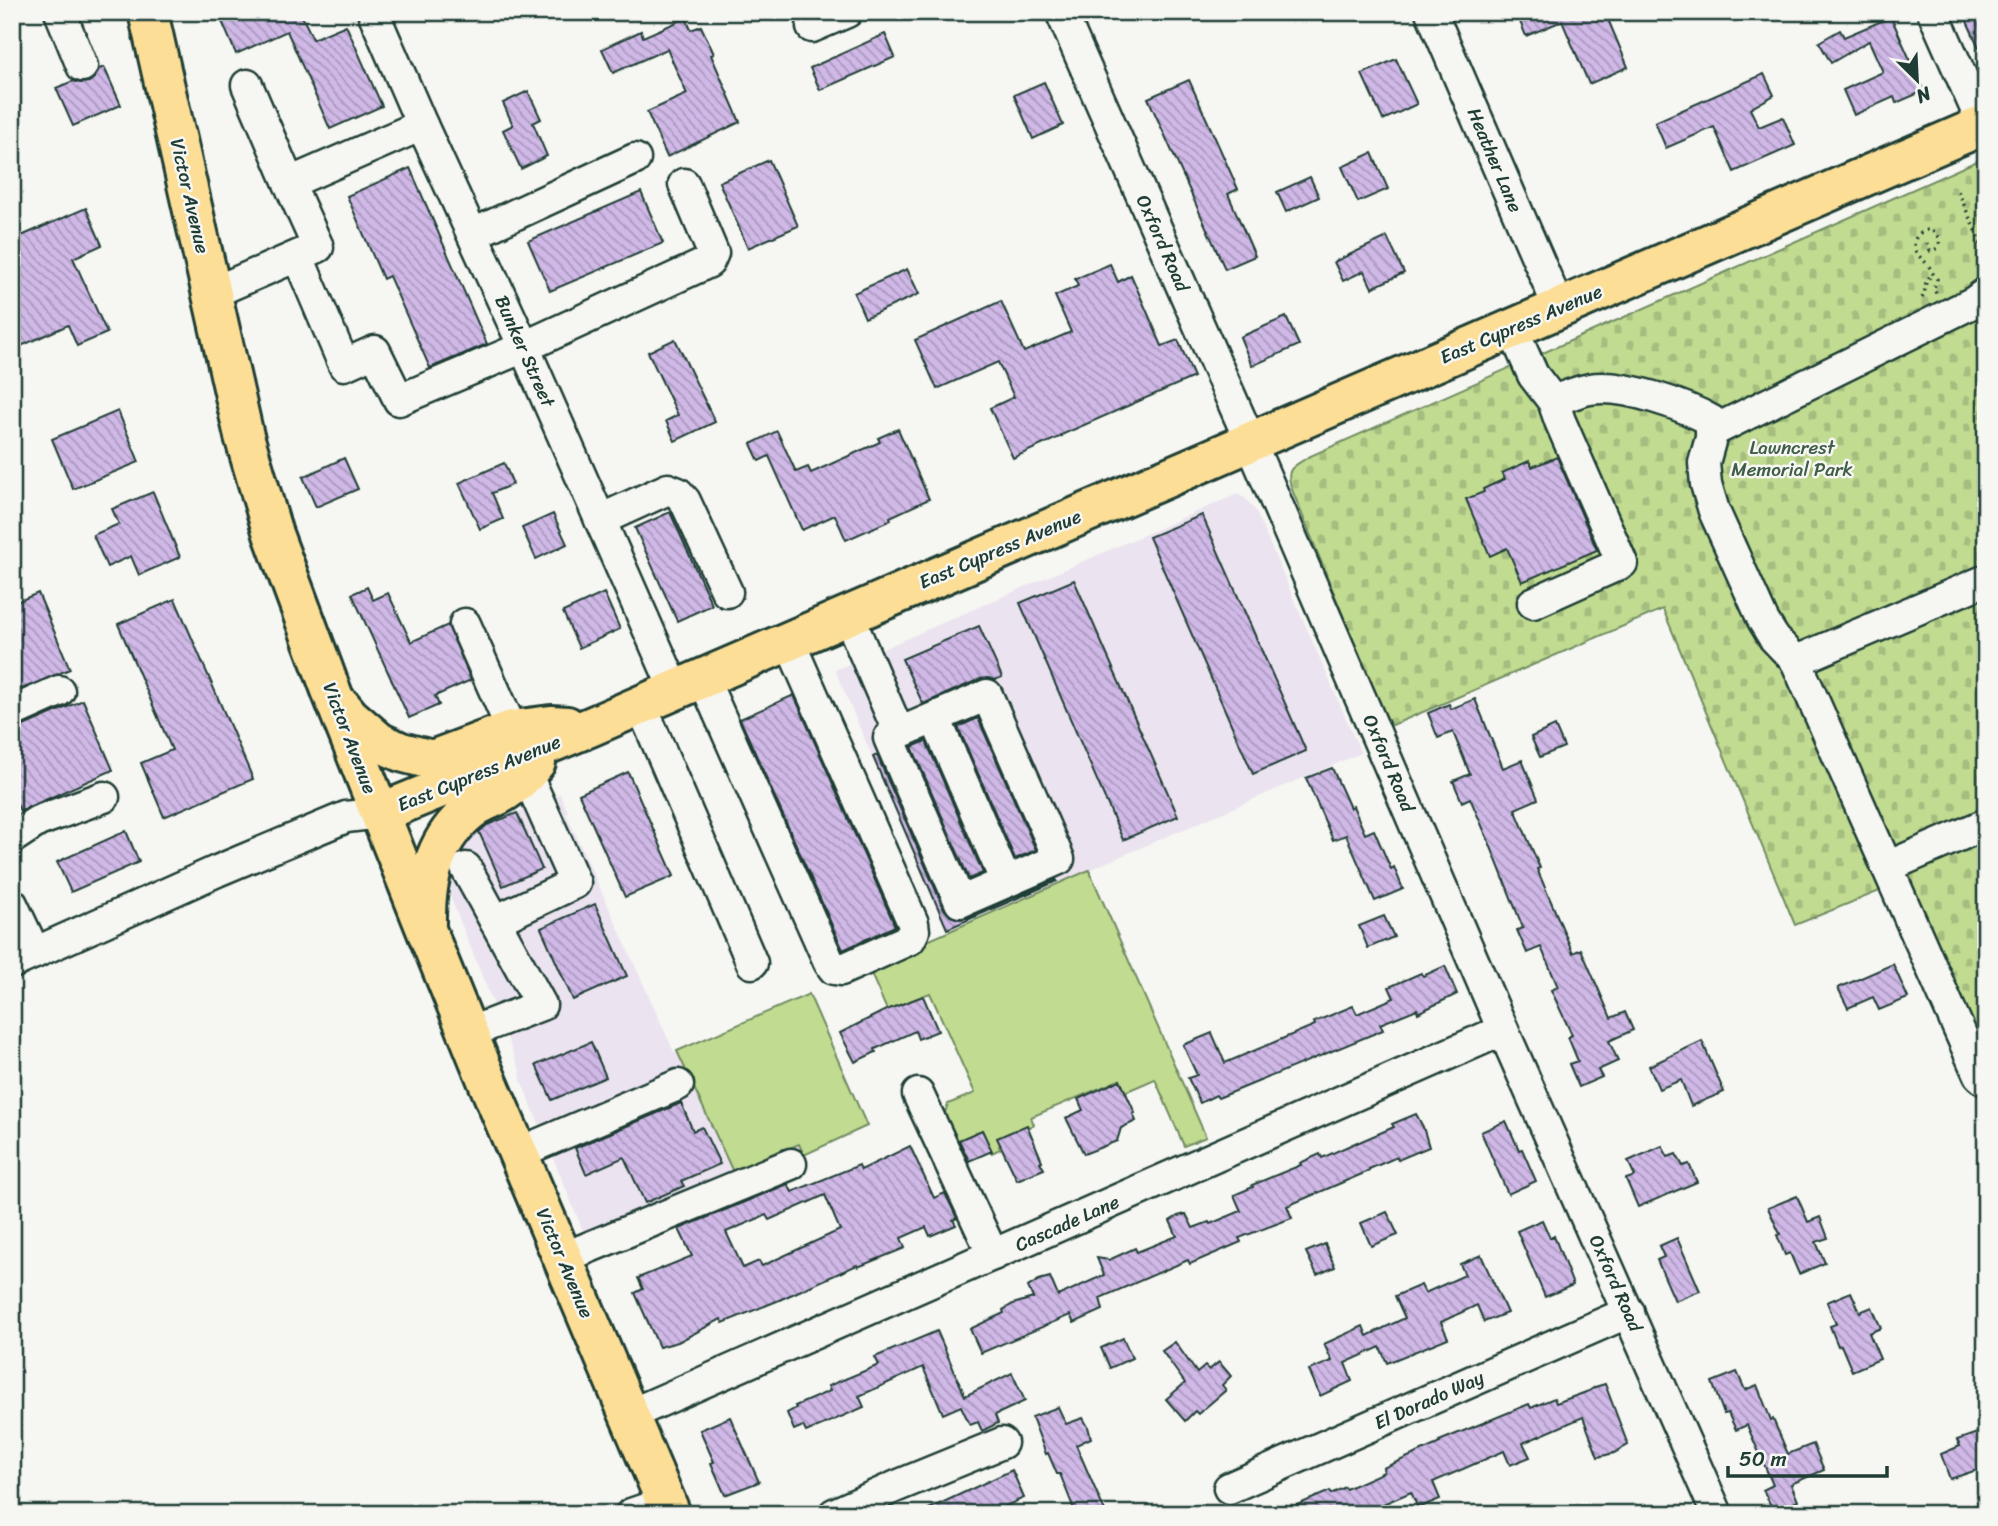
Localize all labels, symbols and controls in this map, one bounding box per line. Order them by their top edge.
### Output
north arrow [1882,46,1952,116]
text: N [1910,77,1937,113]
street label: Heather Lane [1458,102,1532,218]
street label: Victor Avenue [161,135,219,257]
street label: Oxford Road [1127,189,1200,298]
street label: East Cypress Avenue [1434,275,1608,373]
street label: Bunker Street [486,290,565,414]
park label: Lawncrest Memorial Park [1731,431,1853,486]
street label: East Cypress Avenue [913,500,1087,598]
street label: Victor Avenue [314,677,387,799]
street label: Oxford Road [1354,709,1425,818]
street label: East Cypress Avenue [392,725,566,821]
street label: Cascade Lane [1009,1185,1125,1261]
street label: Victor Avenue [527,1203,603,1324]
street label: Oxford Road [1580,1229,1653,1338]
street label: El Dorado Way [1369,1361,1490,1439]
scale bar [1728,1435,1888,1479]
text: 50 m [1739,1440,1787,1478]

